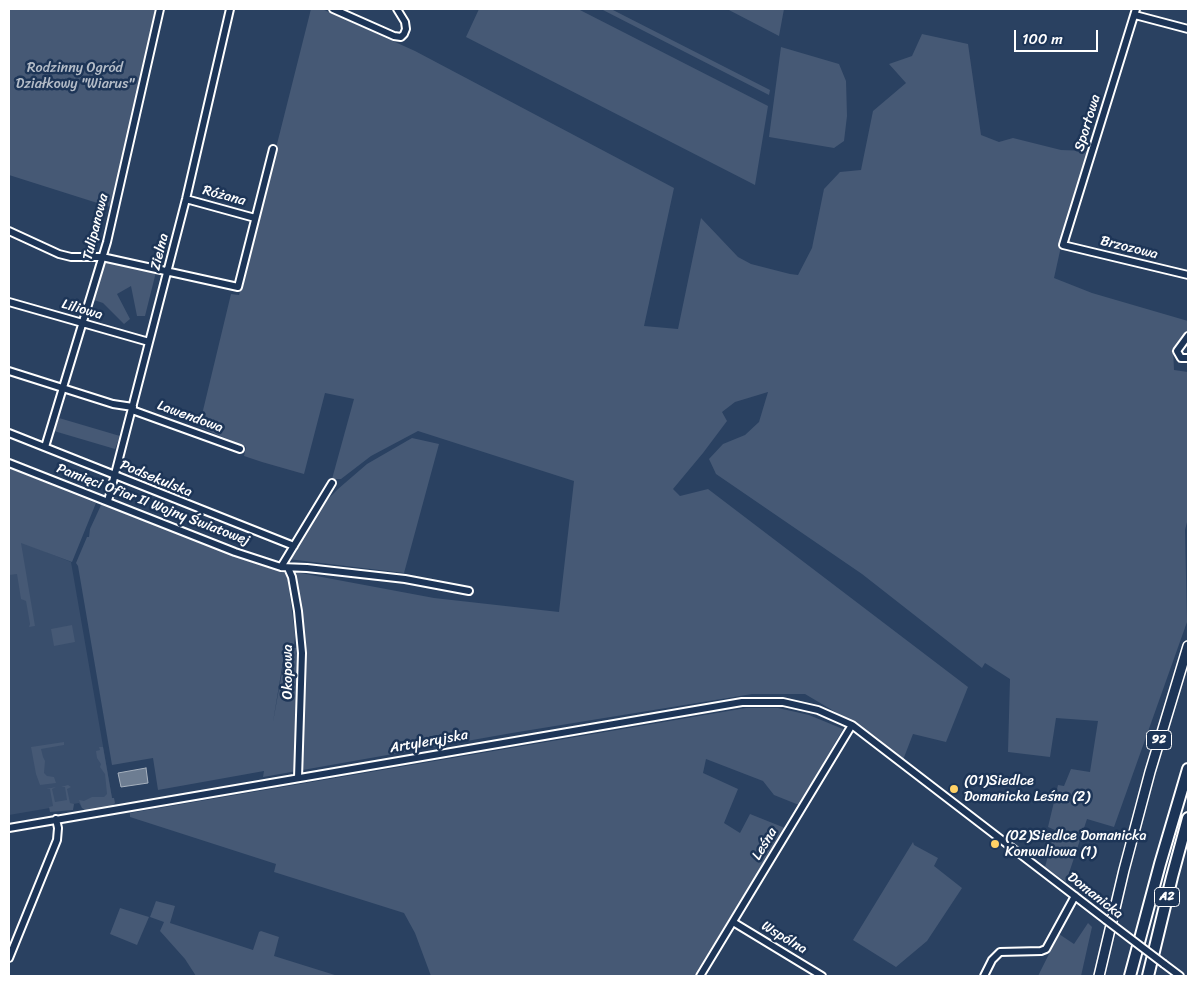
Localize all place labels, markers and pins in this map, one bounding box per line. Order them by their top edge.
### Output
place label: (01)Siedlce Domanicka Leśna (2) [964,773,1090,806]
marker: (01)Siedlce Domanicka Leśna (2) [948,783,960,795]
place label: (02)Siedlce Domanicka Konwaliowa (1) [1005,828,1147,860]
marker: (02)Siedlce Domanicka Konwaliowa (1) [989,838,1001,850]

